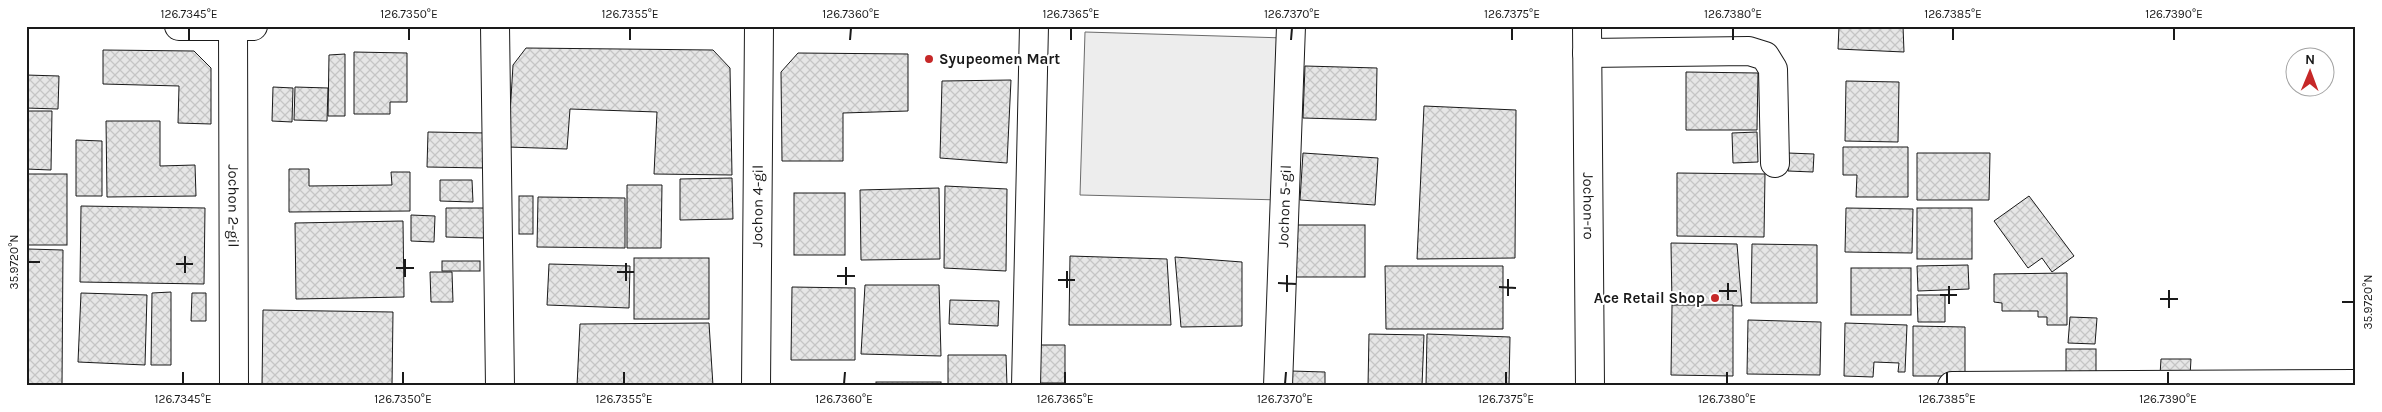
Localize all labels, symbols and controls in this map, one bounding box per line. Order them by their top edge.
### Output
text: 126.7345°E [161,7,217,21]
text: 126.7350°E [380,7,438,21]
text: 126.7355°E [601,7,659,21]
text: 126.7360°E [822,7,880,21]
text: 126.7365°E [1042,7,1100,21]
text: 126.7370°E [1264,7,1320,21]
text: 126.7375°E [1484,7,1540,21]
text: 126.7380°E [1704,7,1762,21]
text: 126.7385°E [1924,7,1982,21]
text: 126.7390°E [2145,7,2203,21]
north arrow [2284,48,2334,98]
place label: Syupeomen Mart [939,50,1060,68]
text: N [2305,51,2315,68]
marker: Syupeomen Mart [923,53,935,65]
street label: Jochon 2-gil [224,164,243,248]
street label: Jochon 5-gil [1274,164,1295,248]
street label: Jochon 4-gil [748,165,767,247]
street label: Jochon-ro [1579,172,1598,240]
text: 35.9720°N [7,235,21,289]
text: 35.9720°N [2361,275,2375,329]
place label: Ace Retail Shop [1594,289,1705,307]
marker: Ace Retail Shop [1709,292,1721,304]
text: 126.7345°E [155,392,211,406]
text: 126.7350°E [374,392,432,406]
text: 126.7355°E [595,392,653,406]
text: 126.7360°E [815,392,873,406]
text: 126.7365°E [1036,392,1094,406]
text: 126.7370°E [1257,392,1313,406]
text: 126.7375°E [1478,392,1534,406]
text: 126.7380°E [1698,392,1756,406]
text: 126.7385°E [1918,392,1976,406]
text: 126.7390°E [2139,392,2197,406]

